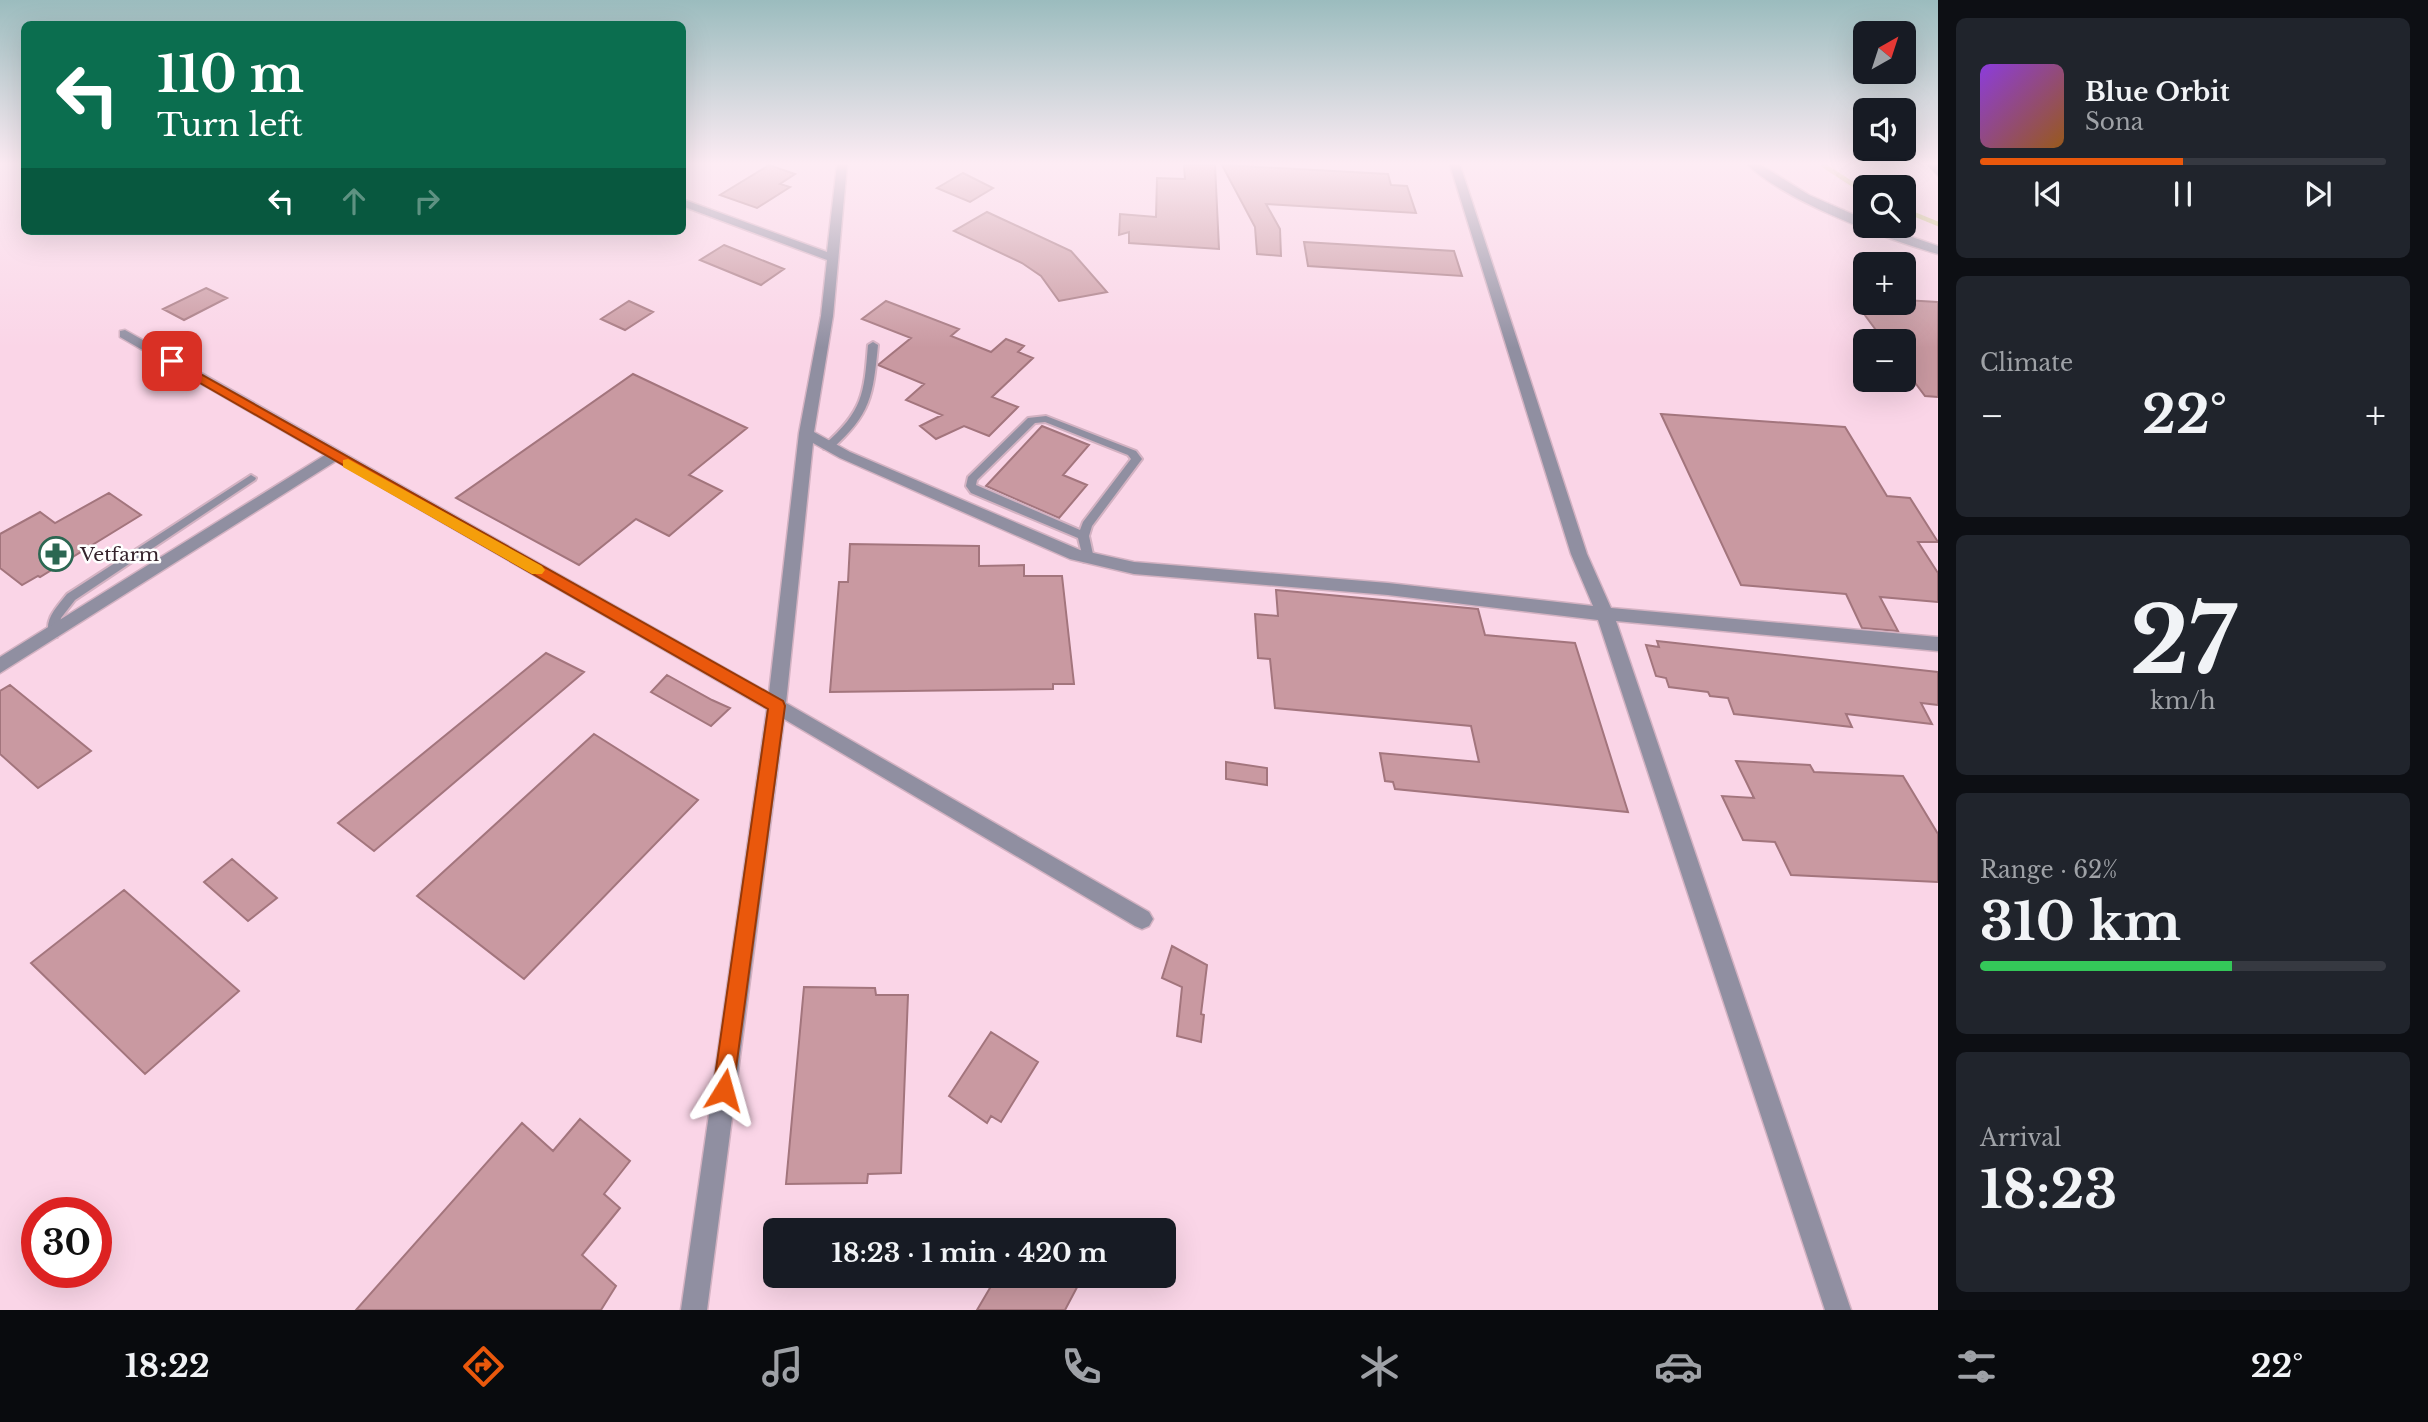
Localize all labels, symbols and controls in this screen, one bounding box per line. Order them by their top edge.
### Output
north arrow [1853,21,1916,84]
map controls [1853,21,1916,392]
text: 110 m [157,44,304,105]
icon: left [42,49,133,140]
text: Blue Orbit [2085,76,2230,108]
button: sound [1853,98,1916,161]
text: Turn left [157,105,303,145]
text: Sona [2085,108,2143,136]
button: search [1853,175,1916,238]
icon: previous [2029,175,2067,213]
icon: pause [2164,175,2202,213]
icon: next [2299,175,2337,213]
icon: left [262,182,300,220]
icon: ahead [335,182,373,220]
icon: right [408,182,446,220]
button: + [1853,252,1916,315]
button: − [1853,329,1916,392]
pin [142,331,202,391]
icon: arrive [153,342,191,380]
text: Climate [1980,349,2073,377]
text: 22° [2142,383,2227,447]
text: − [1980,392,2004,439]
text: + [2365,392,2386,439]
pharmacy icon: Vetfarm [37,535,75,573]
place label: Vetfarm [79,543,159,566]
text: 27 [2130,585,2236,698]
text: km/h [2150,687,2216,715]
text: Range · 62% [1980,856,2118,884]
text: 310 km [1980,890,2181,954]
position arrow [687,1053,761,1127]
text: Arrival [1980,1124,2061,1152]
text: 18:23 [1980,1158,2117,1222]
speed limit sign: 30 [21,1197,112,1288]
text: 18:23 · 1 min · 420 m [832,1237,1107,1269]
icon: directions [459,1342,508,1391]
icon: music [758,1342,807,1391]
icon: phone [1057,1342,1106,1391]
icon: climate [1355,1342,1404,1391]
icon: car [1654,1342,1703,1391]
icon: filters [1952,1342,2001,1391]
text: 18:22 [125,1346,210,1386]
text: 22° [2251,1346,2303,1386]

